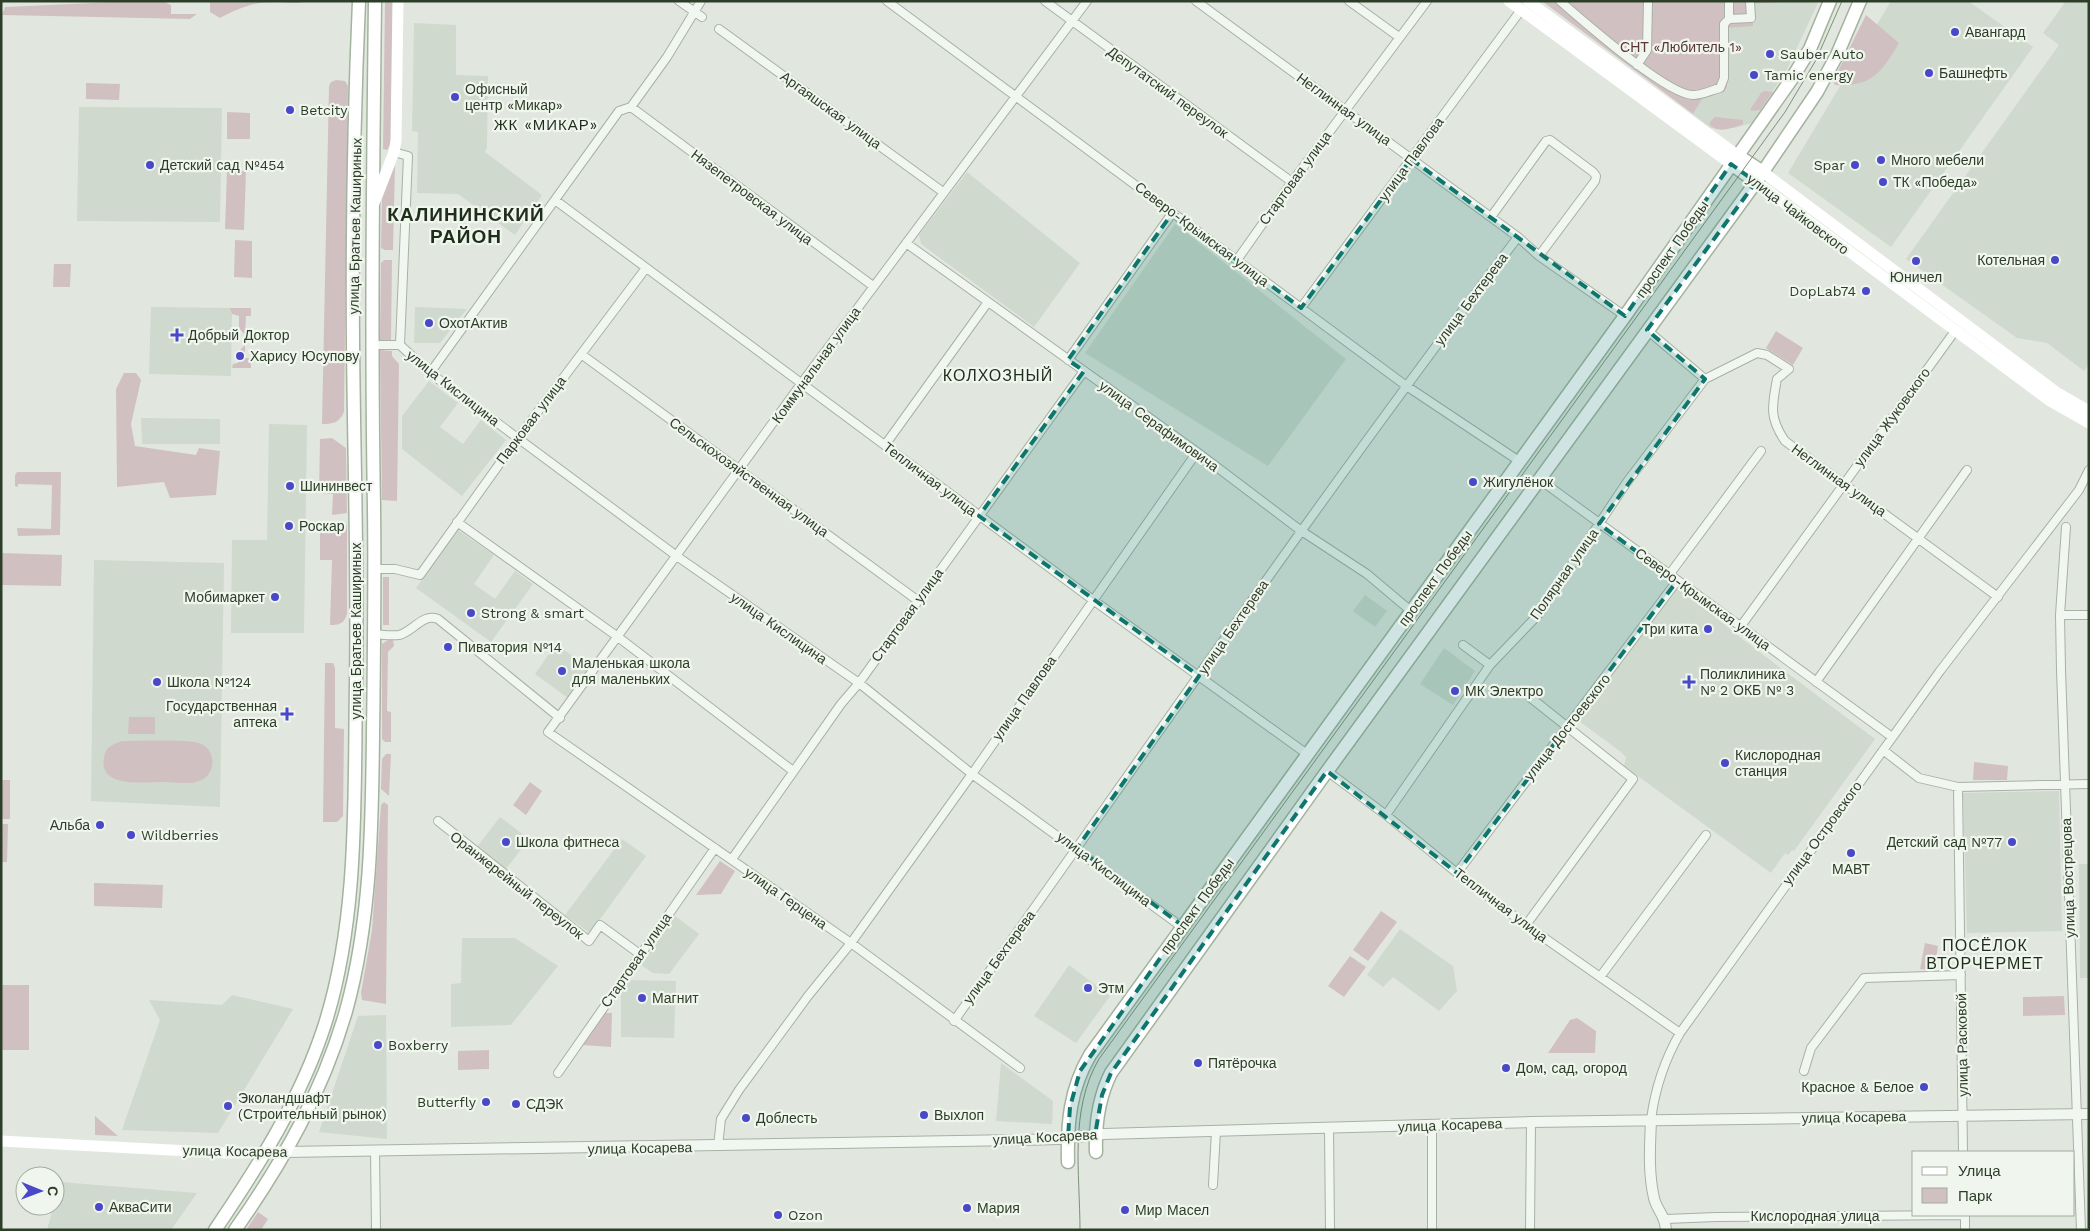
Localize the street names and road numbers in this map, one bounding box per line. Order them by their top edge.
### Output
street label: Депутатский переулок [1105,43,1232,142]
street label: Аргаяшская улица [778,68,885,152]
street label: Неглинная улица [1294,69,1394,149]
street label: улица Павлова [1375,114,1447,204]
street label: Стартовая улица [1256,128,1334,228]
street label: улица Братьев Кашириных [345,137,365,315]
street label: Нязепетровская улица [688,146,816,248]
street label: улица Чайковского [1744,171,1852,258]
street label: Северо-Крымская улица [1132,178,1272,290]
street label: проспект Победы [1633,198,1711,300]
street label: улица Бехтерева [1431,250,1511,348]
street label: Коммунальная улица [768,304,864,426]
street label: улица Кислицина [403,347,503,429]
street label: улица Жуковского [1851,364,1933,469]
street label: Парковая улица [493,373,569,467]
street label: улица Серафимовича [1096,377,1222,475]
street label: Сельскохозяйственная улица [666,414,832,540]
street label: Тепличная улица [880,439,980,519]
street label: Неглинная улица [1789,440,1889,520]
street label: Полярная улица [1527,525,1601,623]
street label: проспект Победы [1395,527,1475,629]
street label: улица Братьев Кашириных [348,543,364,719]
street label: Северо-Крымская улица [1632,545,1774,654]
street label: Стартовая улица [868,565,946,665]
street label: улица Бехтерева [1194,577,1272,677]
street label: улица Кислицина [728,589,830,667]
street label: улица Павлова [989,653,1059,743]
street label: улица Достоевского [1521,671,1614,783]
street label: улица Островского [1779,778,1865,888]
street label: улица Вострецова [2058,818,2078,938]
street label: Оранжерейный переулок [447,828,588,943]
street label: улица Кислицина [1054,828,1154,910]
street label: проспект Победы [1157,855,1237,957]
street label: улица Герцена [742,864,830,932]
street label: Тепличная улица [1451,865,1551,945]
street label: улица Бехтерева [960,907,1038,1007]
street label: Стартовая улица [597,910,675,1010]
street label: улица Расковой [1953,993,1971,1097]
street label: улица Косарева [1802,1108,1907,1126]
street label: улица Косарева [1397,1115,1503,1135]
street label: улица Косарева [992,1126,1098,1148]
street label: улица Косарева [588,1139,693,1157]
street label: улица Косарева [183,1142,288,1160]
street label: Кислородная улица [1751,1208,1880,1224]

